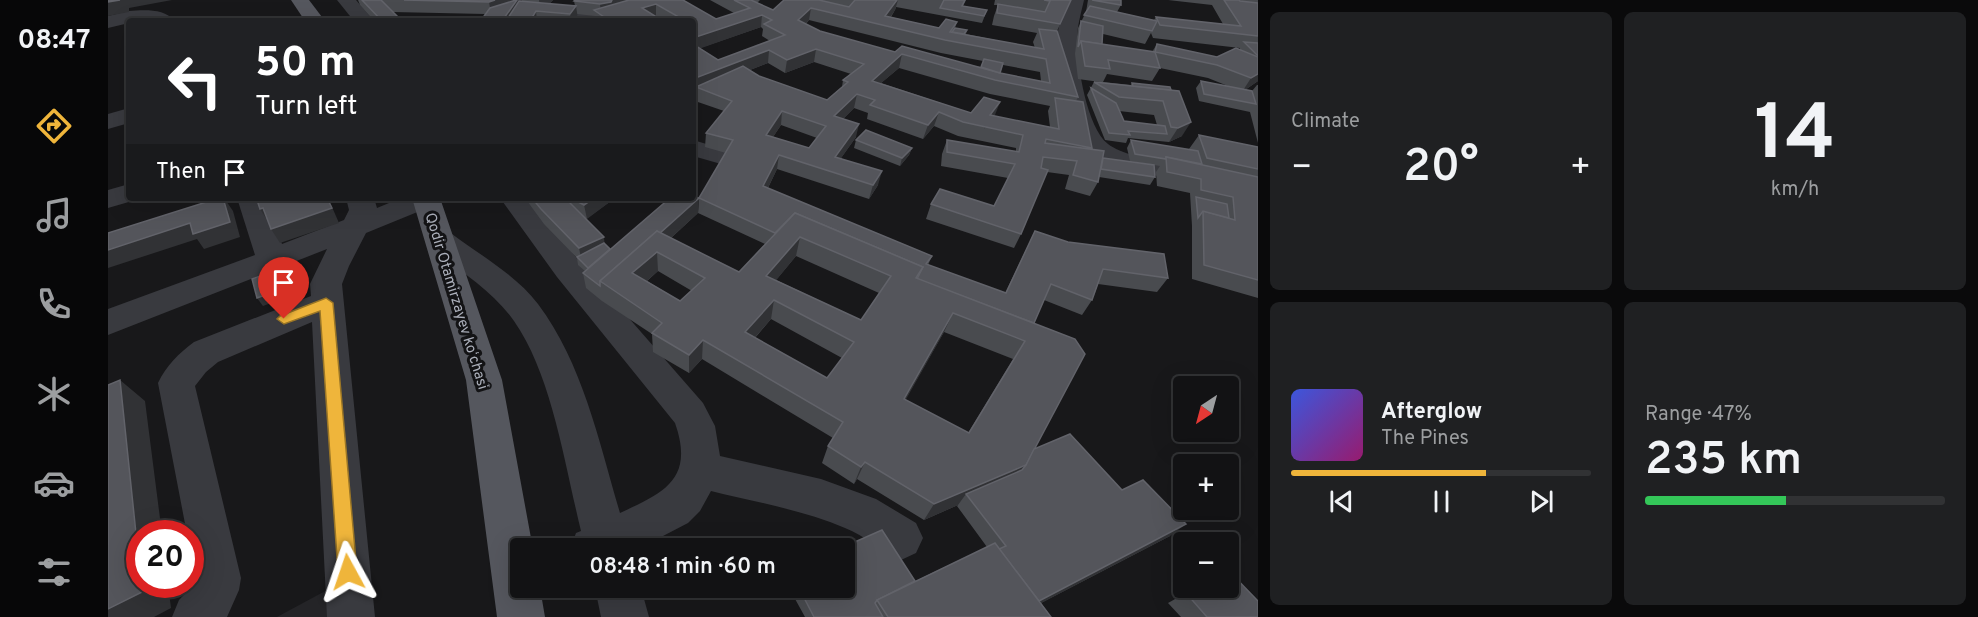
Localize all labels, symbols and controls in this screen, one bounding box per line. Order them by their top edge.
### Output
text: 08:47 [17,24,91,58]
text: 50 m [255,38,356,91]
icon: left [156,42,234,120]
text: 14 [1754,88,1836,187]
text: Turn left [255,90,357,124]
icon: directions [33,105,75,147]
text: Climate [1291,109,1360,135]
text: 20° [1403,140,1479,197]
text: − [1291,148,1312,190]
text: + [1570,148,1591,190]
icon: arrive [218,156,251,189]
text: Then [156,159,206,186]
text: km/h [1771,177,1819,203]
icon: music [33,194,75,236]
street label: Qodir Otamirzayev koʻchasi [420,211,492,392]
pin [258,257,309,319]
icon: arrive [267,266,300,299]
icon: phone [33,283,75,325]
icon: climate [33,373,75,415]
north arrow [1173,376,1239,442]
map controls [1173,376,1239,598]
text: Afterglow [1381,399,1482,426]
text: Range · 47% [1645,402,1752,428]
text: The Pines [1381,426,1469,452]
text: 235 km [1645,433,1802,490]
button: + [1173,454,1239,520]
icon: car [33,462,75,504]
icon: previous [1325,485,1358,518]
icon: pause [1425,485,1458,518]
icon: next [1525,485,1558,518]
speed limit sign: 20 [126,520,204,598]
button: − [1173,532,1239,598]
position arrow [316,540,380,604]
icon: filters [33,551,75,593]
text: 08:48 · 1 min · 60 m [589,554,776,581]

